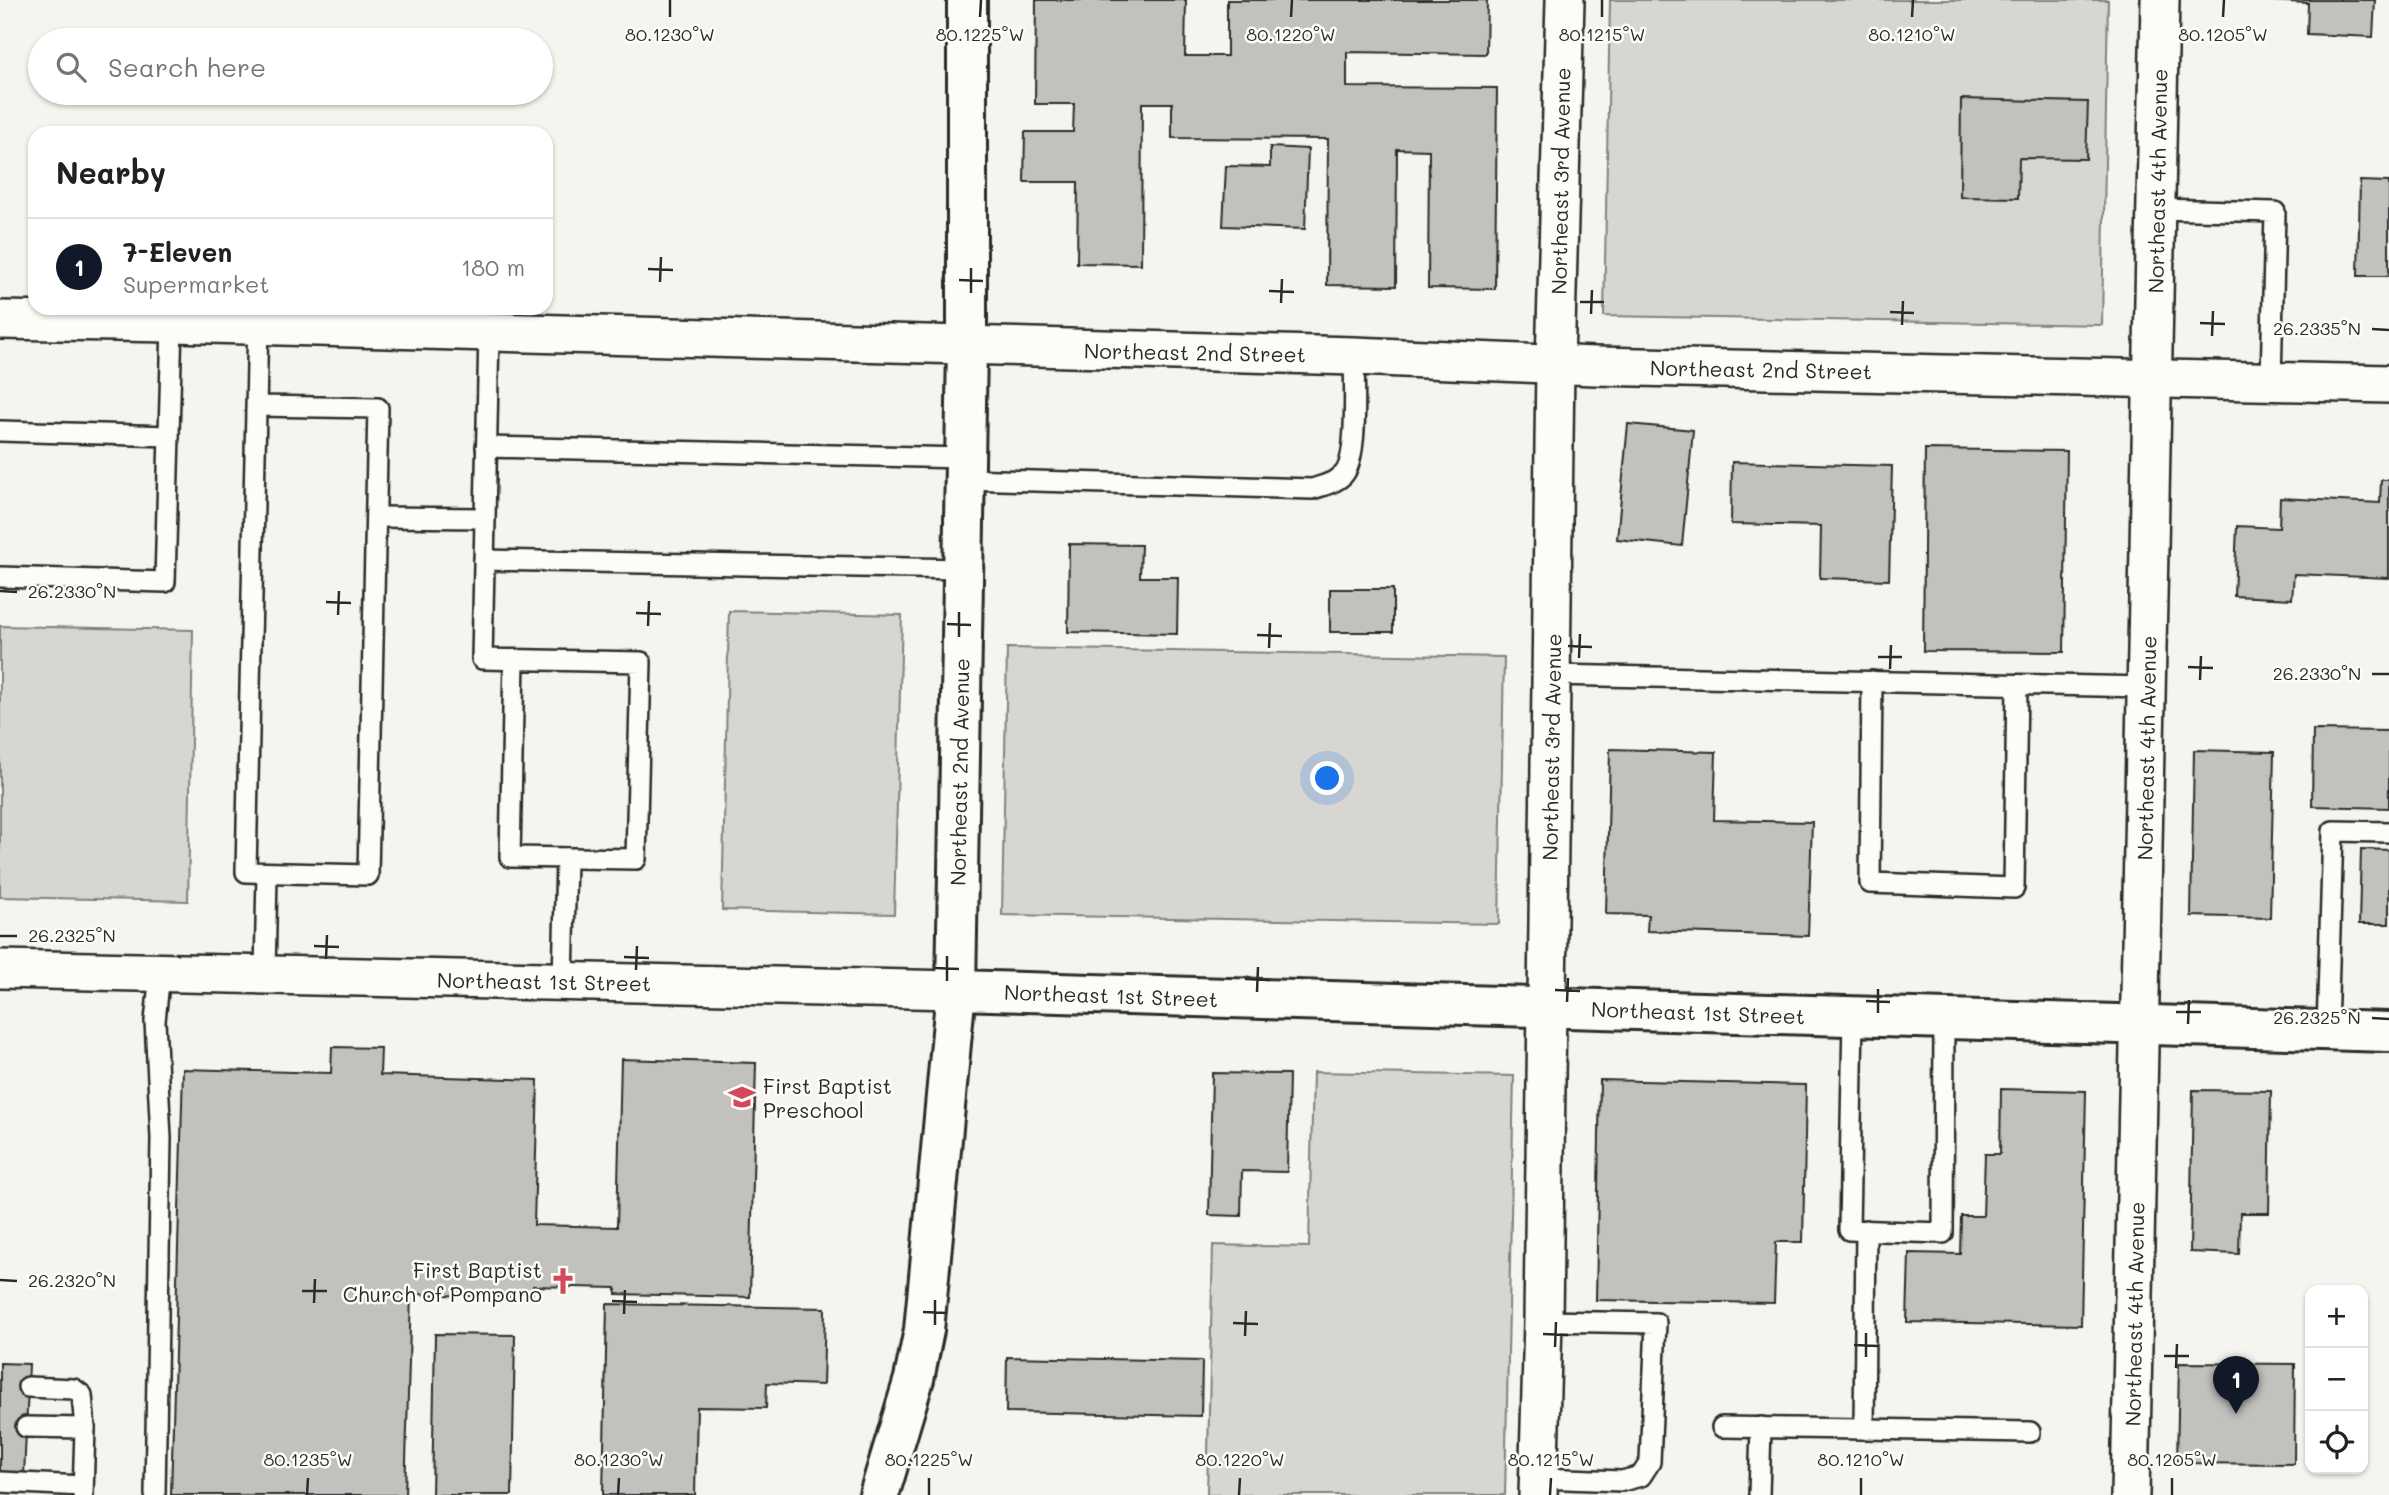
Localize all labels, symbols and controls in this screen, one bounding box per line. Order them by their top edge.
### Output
text: 80.1230°W [625,22,715,46]
text: 80.1225°W [936,22,1024,46]
text: 80.1220°W [1246,22,1336,46]
text: 80.1215°W [1559,22,1645,46]
text: 80.1210°W [1868,22,1956,46]
text: 80.1205°W [2178,22,2268,46]
search box [28,28,553,105]
icon: search [52,48,90,86]
text: Search here [108,50,266,84]
street label: Northeast 3rd Avenue [1545,67,1575,295]
street label: Northeast 4th Avenue [2142,68,2172,294]
text: Nearby [56,152,166,192]
text: 7-Eleven [123,235,232,269]
text: 1 [74,252,84,282]
text: 180 m [461,252,525,282]
text: Supermarket [123,269,269,299]
text: 26.2335°N [2273,316,2361,340]
street label: Northeast 2nd Street [1084,337,1306,367]
street label: Northeast 2nd Street [1650,354,1872,384]
text: 26.2330°N [28,579,116,603]
street label: Northeast 3rd Avenue [1536,633,1566,861]
street label: Northeast 4th Avenue [2131,635,2161,861]
street label: Northeast 2nd Avenue [944,658,974,886]
text: 26.2330°N [2273,661,2361,685]
your location [1310,761,1344,795]
text: 26.2325°N [28,923,116,947]
street label: Northeast 1st Street [437,966,651,996]
street label: Northeast 1st Street [1003,978,1219,1012]
street label: Northeast 1st Street [1590,995,1806,1029]
text: 26.2325°N [2273,1005,2361,1029]
place label: First Baptist Preschool [763,1072,892,1123]
school or university icon: First Baptist Preschool [727,1082,757,1112]
street label: Northeast 4th Avenue [2119,1201,2149,1427]
place label: First Baptist Church of Pompano [343,1256,542,1307]
church icon: First Baptist Church of Pompano [548,1266,578,1296]
text: 26.2320°N [28,1268,116,1292]
map controls [2305,1285,2368,1474]
button: + [2305,1285,2368,1348]
button: − [2305,1348,2368,1411]
pin: 1 [2213,1356,2259,1414]
button: locate [2305,1411,2368,1474]
text: 80.1235°W [263,1447,353,1471]
text: 80.1230°W [574,1447,664,1471]
text: 80.1225°W [885,1447,973,1471]
text: 80.1220°W [1195,1447,1285,1471]
text: 80.1215°W [1508,1447,1594,1471]
text: 80.1210°W [1817,1447,1905,1471]
text: 80.1205°W [2127,1447,2217,1471]

